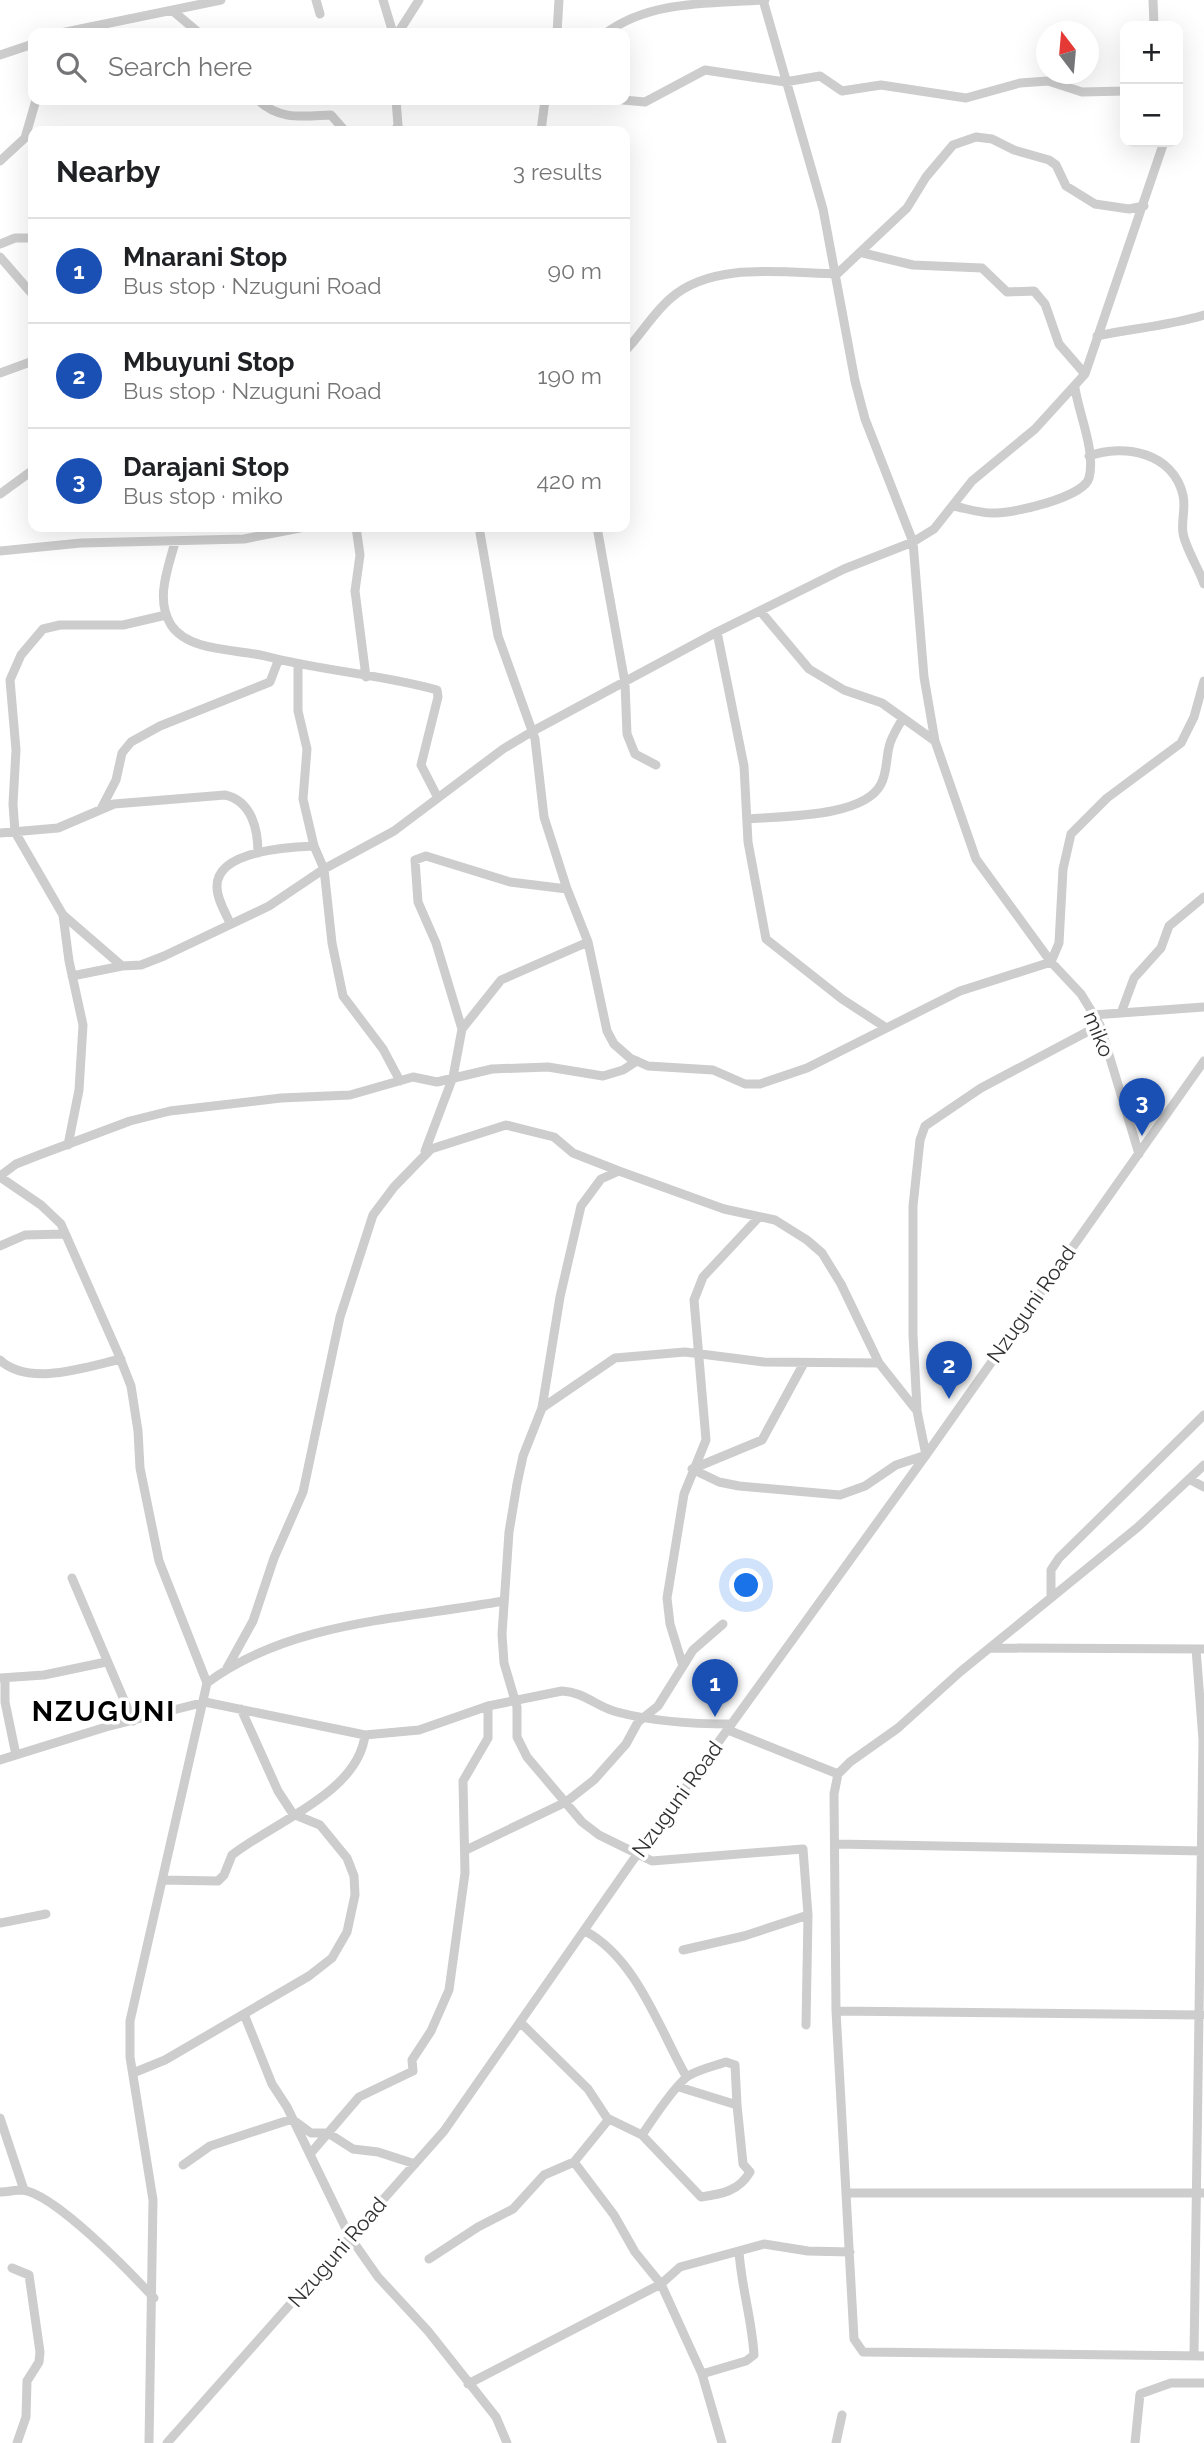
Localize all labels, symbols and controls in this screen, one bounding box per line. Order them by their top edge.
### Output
north arrow [1036,21,1099,84]
map controls [1120,21,1183,147]
button: + [1120,21,1183,84]
search box [28,28,630,105]
icon: search [52,48,90,86]
text: Search here [108,52,252,82]
button: − [1120,84,1183,147]
text: Nearby [56,154,160,189]
text: 3 results [513,158,602,185]
text: Mnarani Stop [123,242,287,272]
text: 1 [73,257,85,284]
text: 90 m [547,257,602,284]
text: Bus stop · Nzuguni Road [123,272,382,299]
text: Mbuyuni Stop [123,347,295,377]
text: 2 [73,362,85,389]
text: 190 m [538,362,602,389]
text: Bus stop · Nzuguni Road [123,377,382,404]
text: Darajani Stop [123,452,289,482]
text: 3 [73,467,85,494]
text: 420 m [536,467,602,494]
text: Bus stop · miko [123,482,283,509]
street label: miko [1079,1008,1119,1060]
pin: 3 [1119,1078,1165,1136]
street label: Nzuguni Road [981,1241,1081,1367]
pin: 2 [926,1341,972,1399]
your location [729,1568,763,1602]
pin: 1 [692,1659,738,1717]
district label: NZUGUNI [32,1695,176,1728]
street label: Nzuguni Road [627,1736,727,1862]
street label: Nzuguni Road [283,2192,391,2312]

